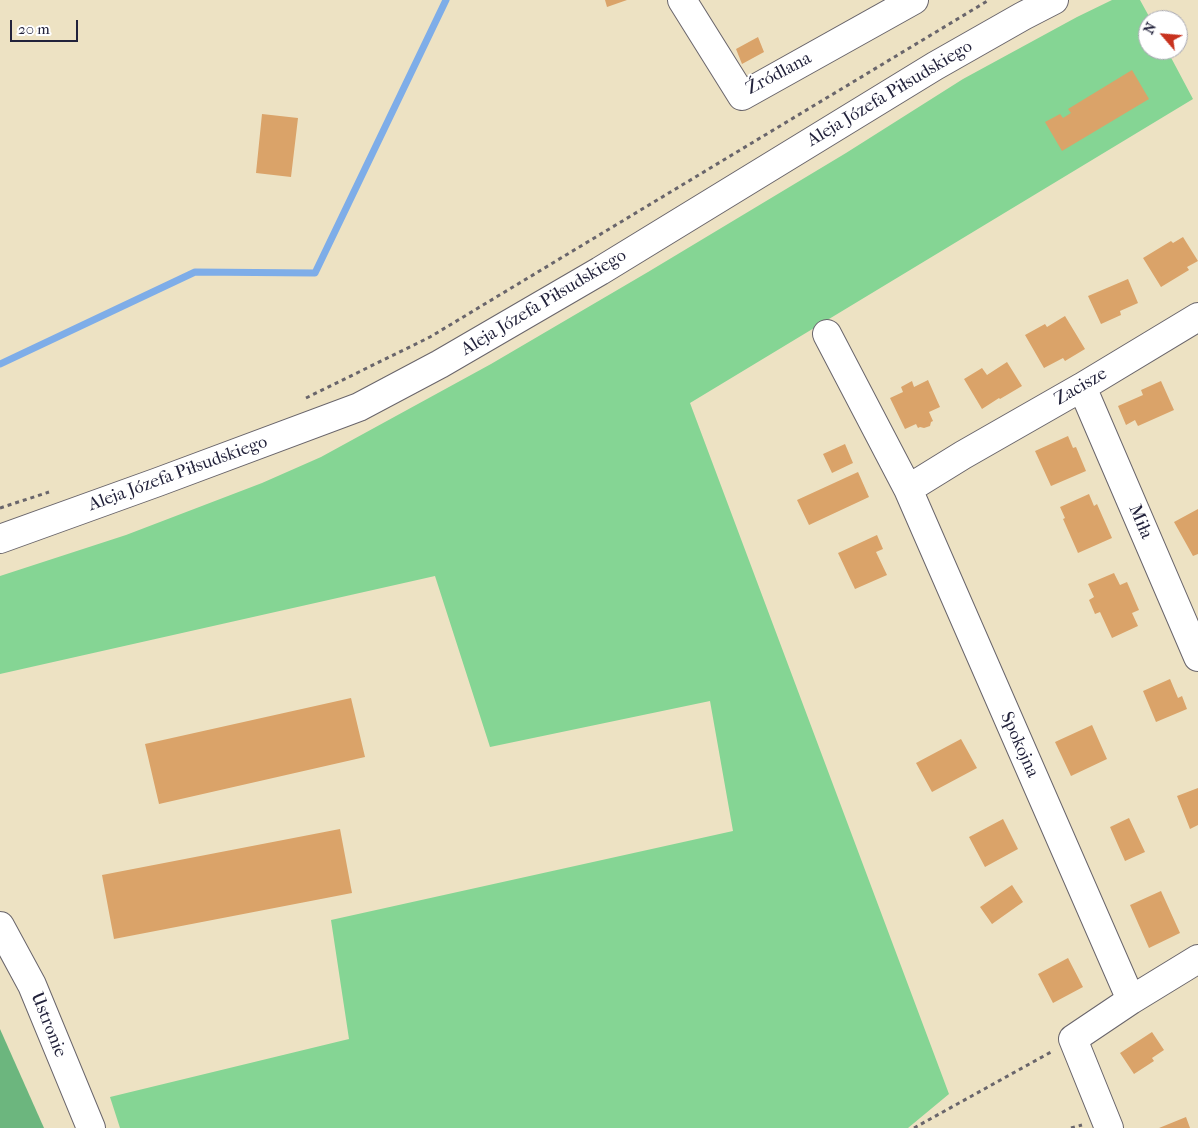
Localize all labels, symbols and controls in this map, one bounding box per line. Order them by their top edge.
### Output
scale bar [12,10,80,42]
north arrow [1138,10,1188,60]
text: 20 m [18,20,50,38]
text: N [1140,20,1160,37]
street label: Aleja Józefa Piłsudskiego [803,36,977,152]
street label: Źródlana [743,48,815,100]
street label: Aleja Józefa Piłsudskiego [457,245,631,361]
street label: Zacisze [1051,363,1111,411]
street label: Aleja Józefa Piłsudskiego [85,432,271,516]
street label: Miła [1123,502,1157,542]
street label: Spokojna [995,709,1043,781]
street label: Ustronie [25,989,71,1061]

